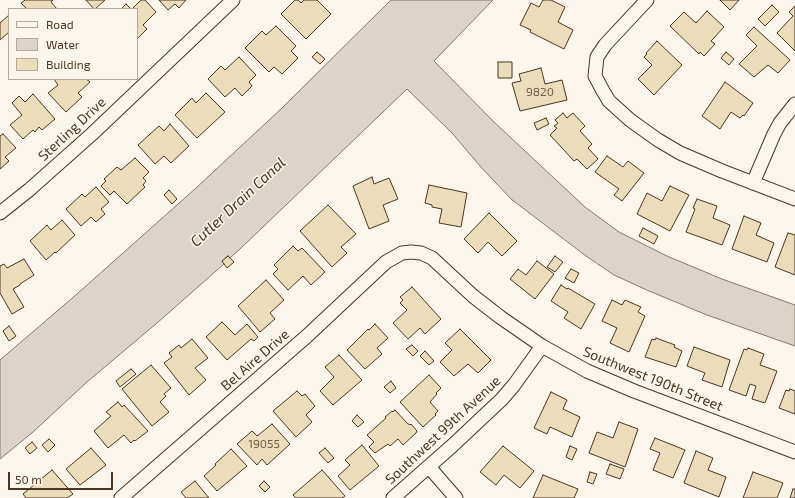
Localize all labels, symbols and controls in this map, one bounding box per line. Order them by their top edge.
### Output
legend [8,8,138,80]
text: Road [46,17,74,31]
text: Water [46,37,80,51]
text: Building [46,57,90,71]
house number: 9820 [526,85,554,99]
street label: Sterling Drive [35,93,109,165]
water label: Cutler Drain Canal [187,153,289,251]
street label: Bel Aire Drive [217,326,293,394]
street label: Southwest 190th Street [581,343,725,415]
street label: Southwest 99th Avenue [382,372,504,488]
house number: 19055 [248,437,280,451]
scale bar [10,464,115,490]
text: 50 m [15,472,42,486]

